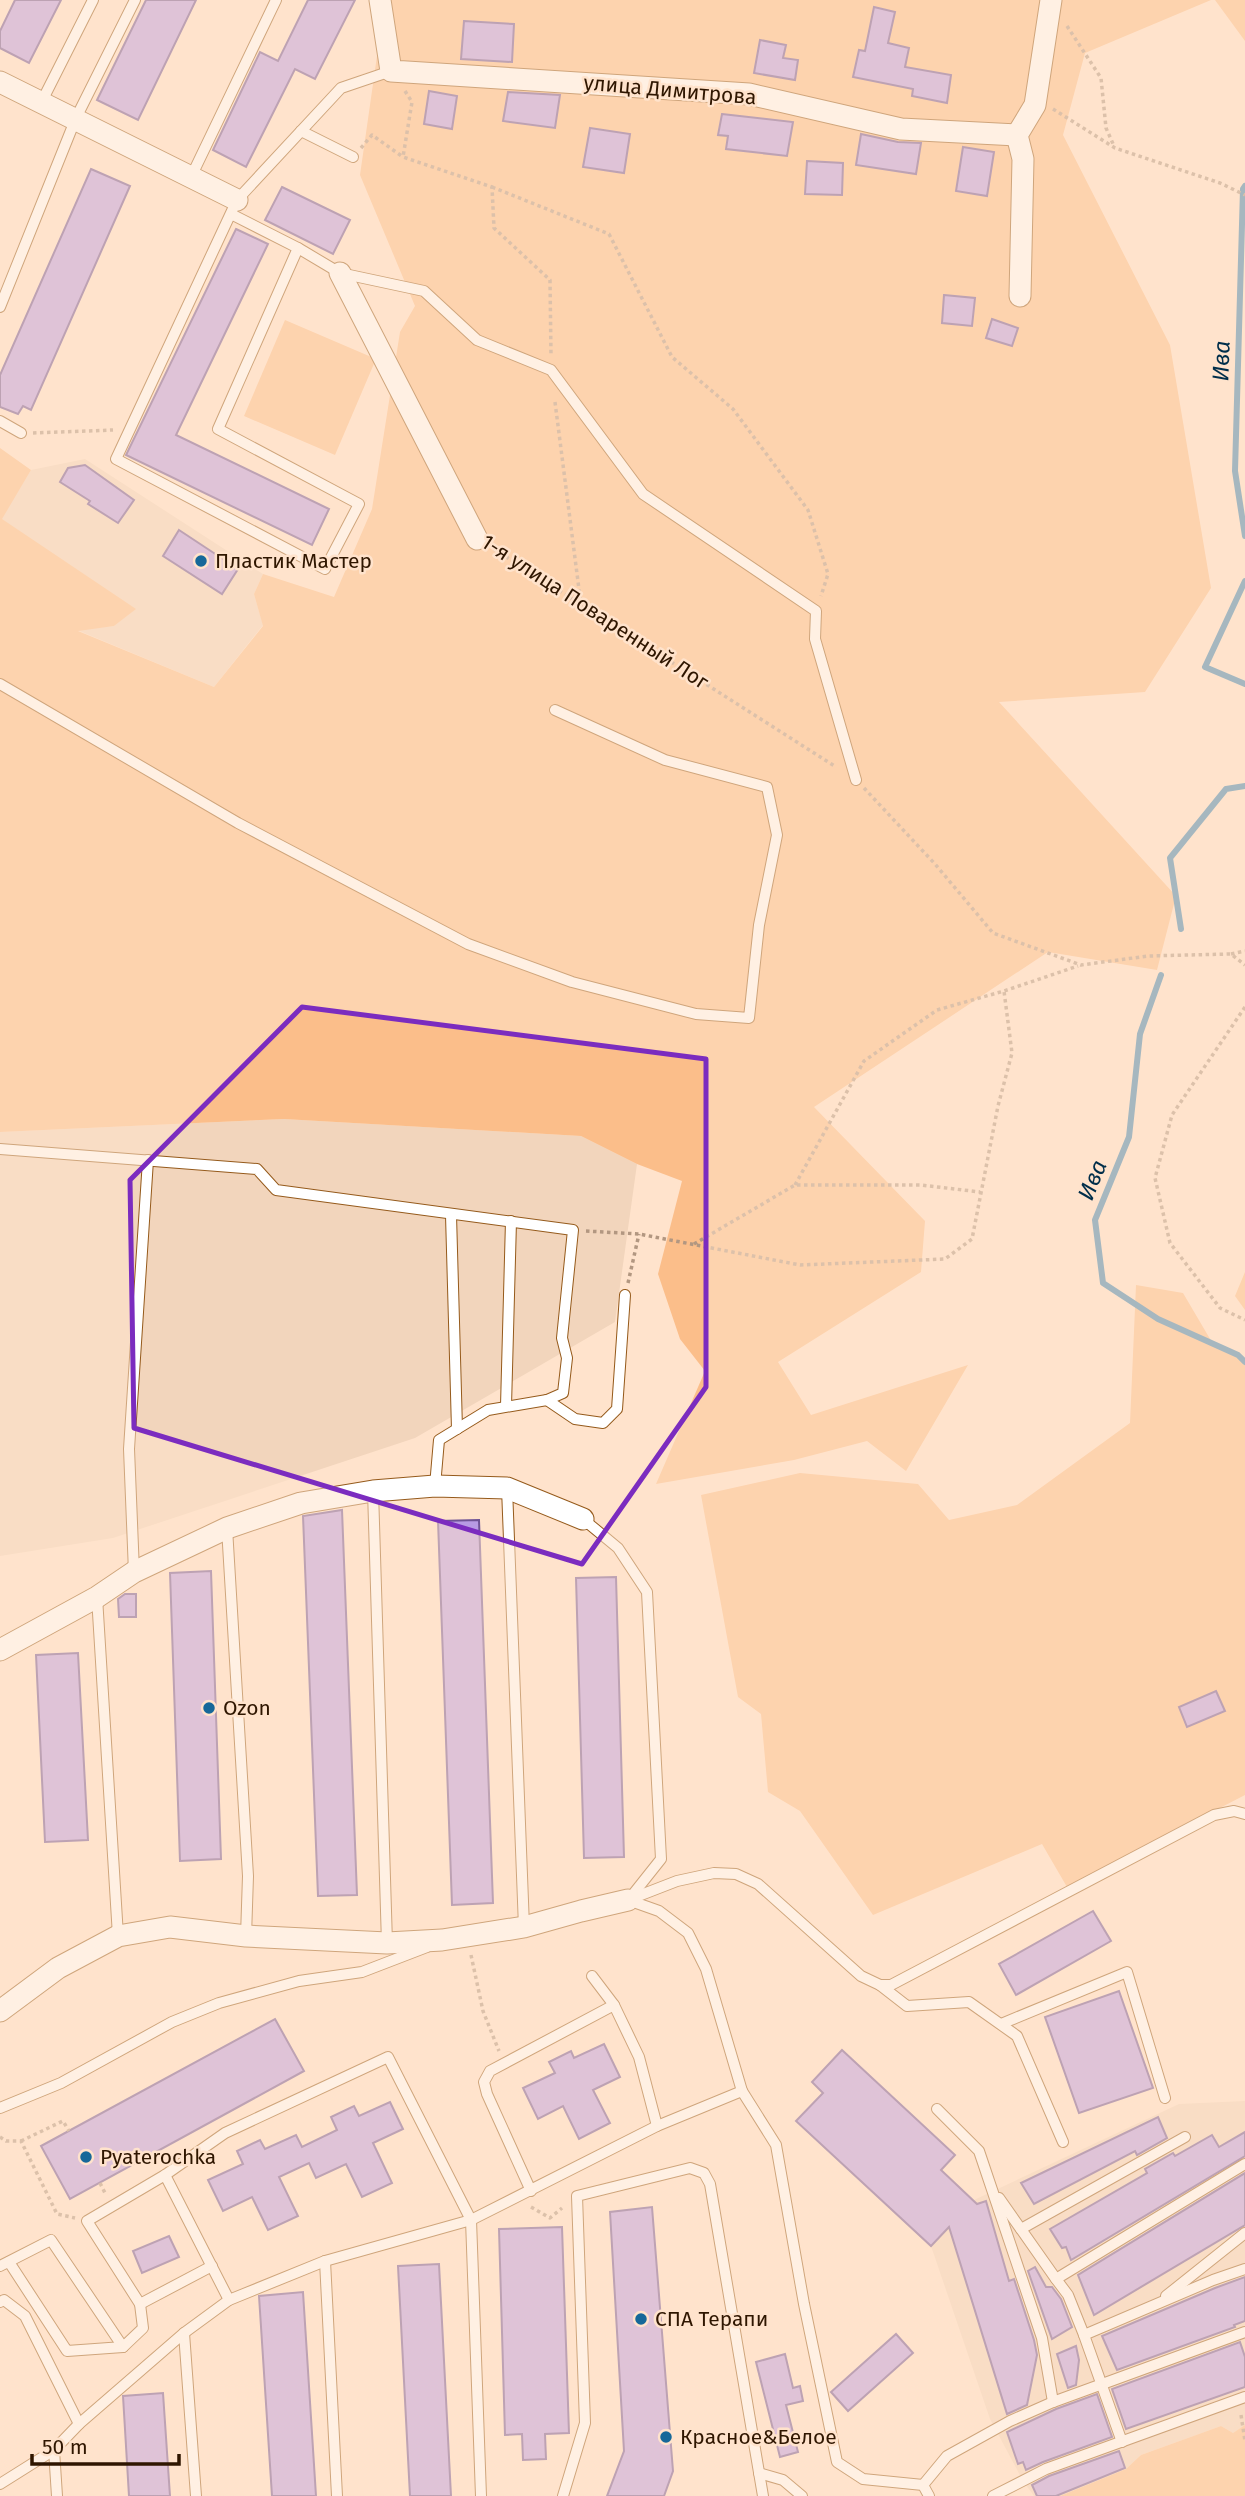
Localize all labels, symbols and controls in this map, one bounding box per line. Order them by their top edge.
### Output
street label: улица Димитрова [582,69,758,111]
water label: Ива [1206,340,1236,382]
street label: 1-я улица Поваренный Лог [477,529,713,695]
place label: Пластик Мастер [215,548,372,574]
marker: Пластик Мастер [193,553,209,569]
water label: Ива [1071,1156,1113,1204]
place label: Ozon [223,1695,271,1721]
marker: Ozon [201,1700,217,1716]
place label: Pyaterochka [100,2144,216,2170]
marker: Pyaterochka [78,2149,94,2165]
place label: СПА Терапи [655,2306,768,2332]
marker: СПА Терапи [633,2311,649,2327]
scale bar [32,2422,178,2466]
place label: Красное&Белое [680,2424,837,2450]
marker: Красное&Белое [658,2429,674,2445]
text: 50 m [42,2434,88,2460]

